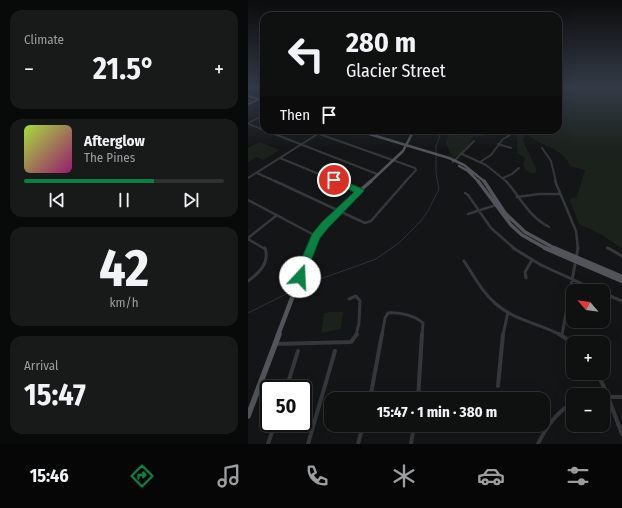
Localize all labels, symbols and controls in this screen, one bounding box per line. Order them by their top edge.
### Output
text: 280 m [346,26,416,59]
icon: left [280,28,332,80]
text: Climate [24,32,64,47]
text: 21.5° [93,51,155,87]
text: − [24,56,34,83]
text: + [214,56,224,83]
text: Glacier Street [346,60,446,82]
icon: arrive [318,104,340,126]
text: Then [280,106,310,124]
text: Afterglow [84,132,145,150]
text: The Pines [84,150,135,165]
pin [317,163,351,197]
icon: arrive [323,169,345,191]
icon: previous [46,189,68,211]
icon: pause [113,189,135,211]
icon: next [180,189,202,211]
text: 42 [99,237,149,300]
position arrow [279,256,321,298]
north arrow [566,284,610,328]
map controls [566,284,610,432]
text: km/h [110,295,139,310]
button: + [566,336,610,380]
text: Arrival [24,358,58,373]
text: 15:47 [24,377,86,413]
speed limit sign: 50 [260,380,312,432]
button: − [566,388,610,432]
text: 15:47 · 1 min · 380 m [377,403,497,421]
icon: directions [128,462,156,490]
icon: music [215,462,243,490]
icon: phone [303,462,331,490]
icon: climate [390,462,418,490]
icon: car [477,462,505,490]
icon: filters [564,462,592,490]
text: 15:46 [30,465,69,487]

